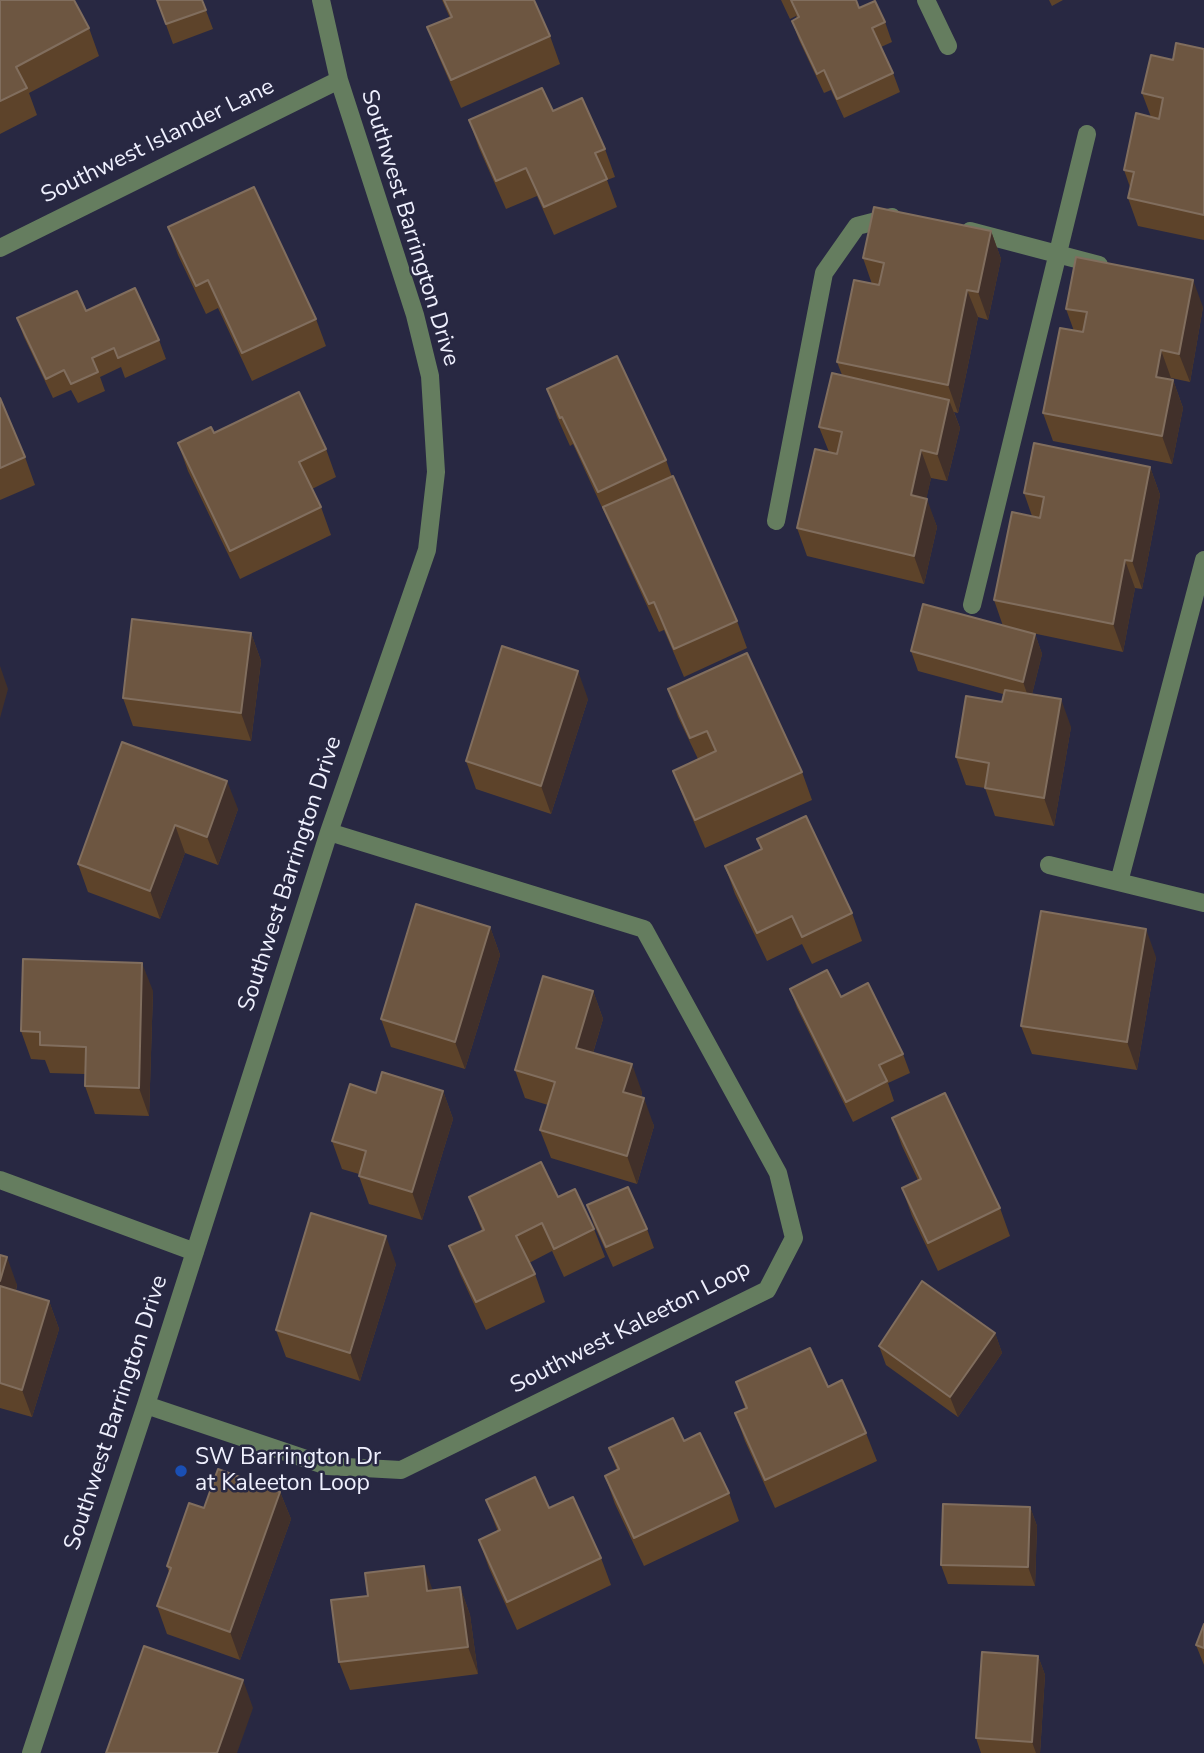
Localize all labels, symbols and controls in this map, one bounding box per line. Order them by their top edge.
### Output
street label: Southwest Islander Lane [37,73,279,211]
street label: Southwest Barrington Drive [354,87,464,369]
street label: Southwest Barrington Drive [233,733,349,1015]
street label: Southwest Kaleeton Loop [506,1255,756,1401]
street label: Southwest Barrington Drive [59,1272,175,1554]
place label: SW Barrington Dr at Kaleeton Loop [195,1444,381,1498]
marker: SW Barrington Dr at Kaleeton Loop [173,1463,189,1479]

